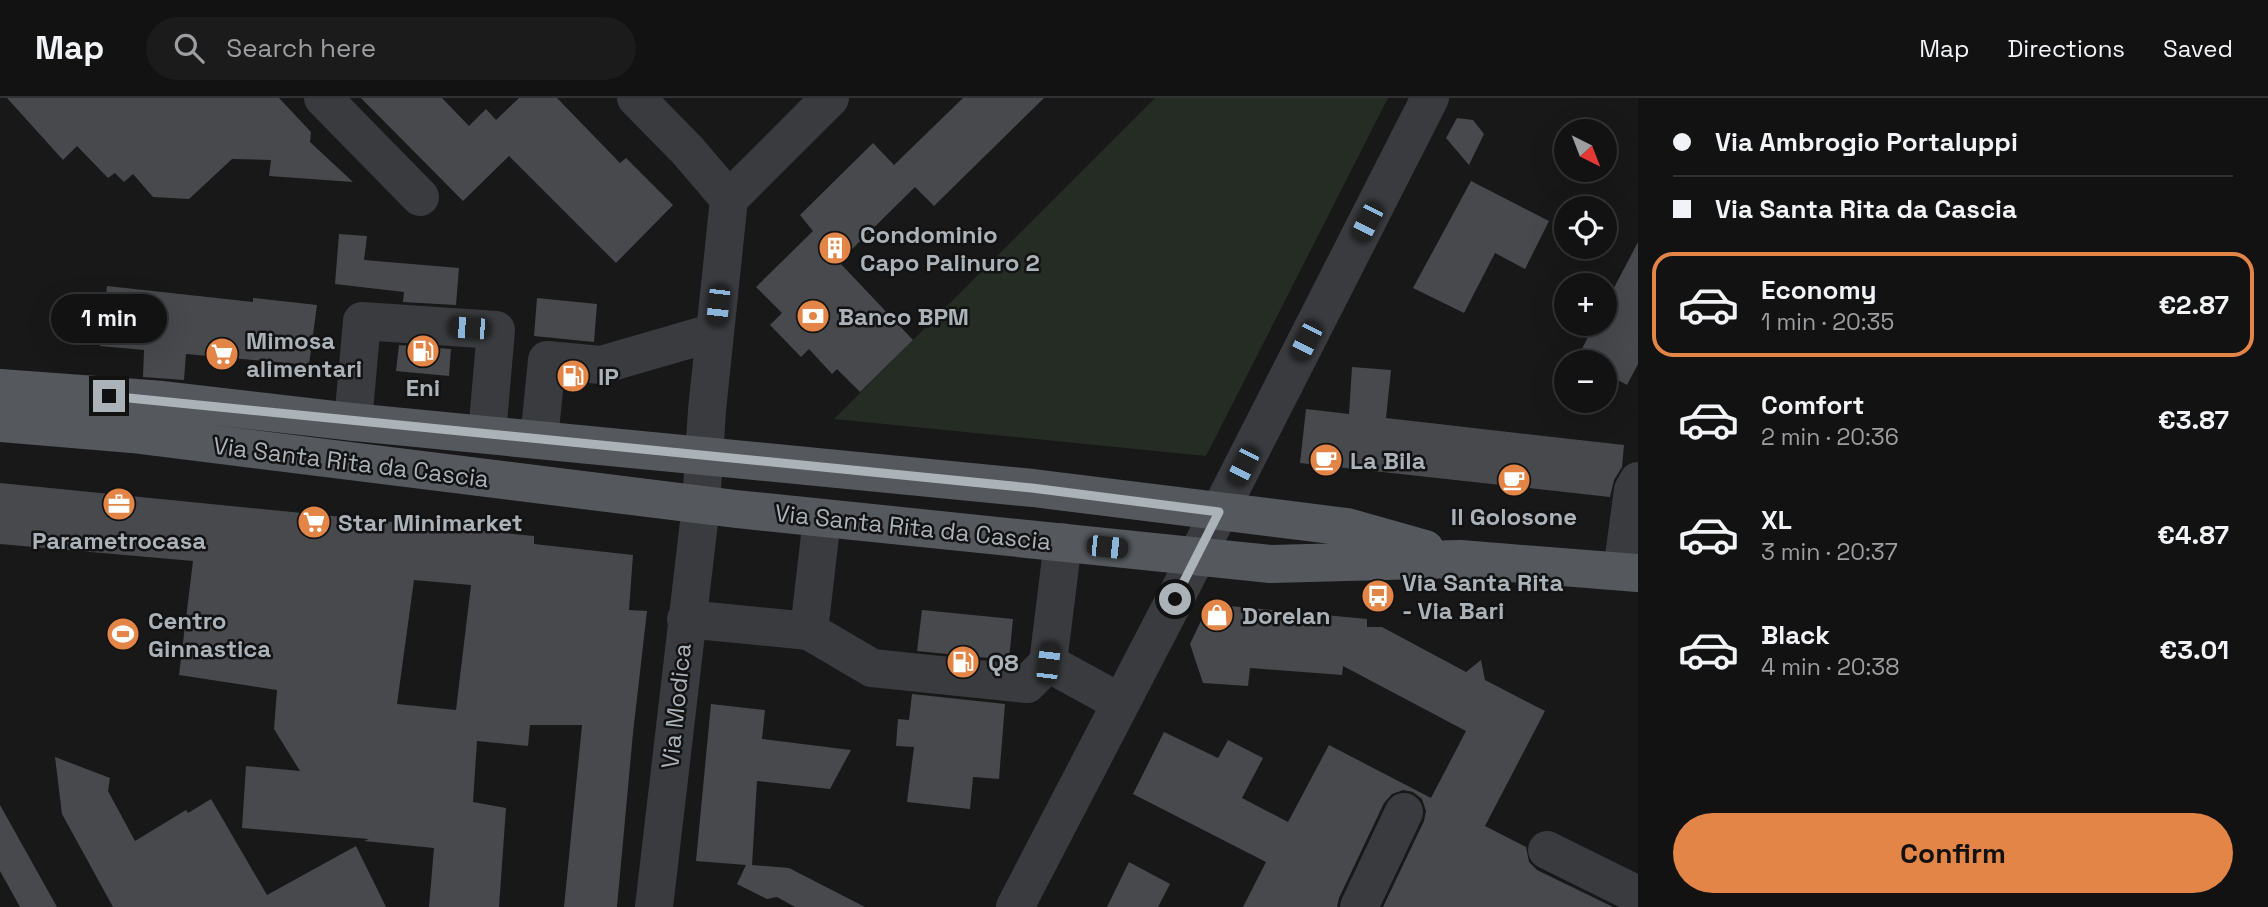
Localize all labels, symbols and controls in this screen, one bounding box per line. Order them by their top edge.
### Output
search box [146,17,636,80]
text: Map [35,27,104,69]
icon: search [170,29,208,67]
text: Search here [226,31,376,65]
text: Map [1919,33,1969,64]
text: Directions [2007,33,2125,64]
text: Saved [2163,33,2233,64]
north arrow [1554,119,1617,182]
map controls [1554,119,1617,413]
text: Via Ambrogio Portaluppi [1715,125,2018,159]
text: Via Santa Rita da Cascia [1715,192,2017,226]
button: locate [1554,196,1617,259]
car [1349,199,1386,245]
place label: Condominio Capo Palinuro 2 [860,219,1040,278]
building icon: Condominio Capo Palinuro 2 [816,229,854,267]
button: + [1554,273,1617,336]
icon: car [1677,273,1740,336]
text: Economy [1761,273,1877,307]
car [706,283,731,327]
text: €2.87 [2158,288,2229,322]
callout: 1 min [51,294,167,344]
bank icon: Banco BPM [794,297,832,335]
place label: Banco BPM [838,301,969,332]
text: 1 min [81,303,137,333]
text: 1 min · 20:35 [1761,307,1894,337]
car [448,316,491,340]
car [1288,318,1325,364]
place label: Mimosa alimentari [246,325,362,384]
fuel station icon: Eni [404,332,442,370]
supermarket icon: Mimosa alimentari [203,335,241,373]
button: − [1554,350,1617,413]
fuel station icon: IP [554,357,592,395]
place label: IP [598,361,619,392]
place label: Eni [406,372,440,403]
route end [93,380,125,412]
icon: car [1677,388,1740,451]
text: Comfort [1761,388,1864,422]
text: €3.87 [2158,403,2229,437]
text: 2 min · 20:36 [1761,422,1899,452]
street label: Via Santa Rita da Cascia [211,430,491,494]
cafe icon: La Bila [1307,441,1345,479]
car [1225,443,1262,489]
place label: La Bila [1350,445,1426,476]
cafe icon: Il Golosone [1495,461,1533,499]
office icon: Parametrocasa [100,485,138,523]
street label: Via Santa Rita da Cascia [773,497,1053,557]
place label: Il Golosone [1451,501,1577,532]
supermarket icon: Star Minimarket [295,503,333,541]
icon: car [1677,503,1740,566]
text: XL [1761,503,1792,537]
place label: Star Minimarket [338,507,523,538]
text: €4.87 [2157,518,2229,552]
place label: Parametrocasa [32,525,206,556]
car [1086,534,1129,560]
text: 3 min · 20:37 [1761,537,1898,567]
place label: Via Santa Rita - Via Bari [1402,567,1563,626]
bus stop icon: Via Santa Rita - Via Bari [1359,577,1397,615]
route start [1159,583,1191,615]
shop icon: Dorelan [1198,596,1236,634]
place label: Dorelan [1242,600,1331,631]
place label: Centro Ginnastica [148,605,271,664]
sports icon: Centro Ginnastica [104,615,142,653]
icon: car [1677,618,1740,681]
text: Black [1761,618,1830,652]
text: €3.01 [2160,633,2229,667]
car [1036,641,1061,685]
street label: Via Modica [654,642,698,770]
fuel station icon: Q8 [944,643,982,681]
place label: Q8 [988,647,1019,678]
text: 4 min · 20:38 [1761,652,1900,682]
button: Confirm [1673,813,2233,893]

